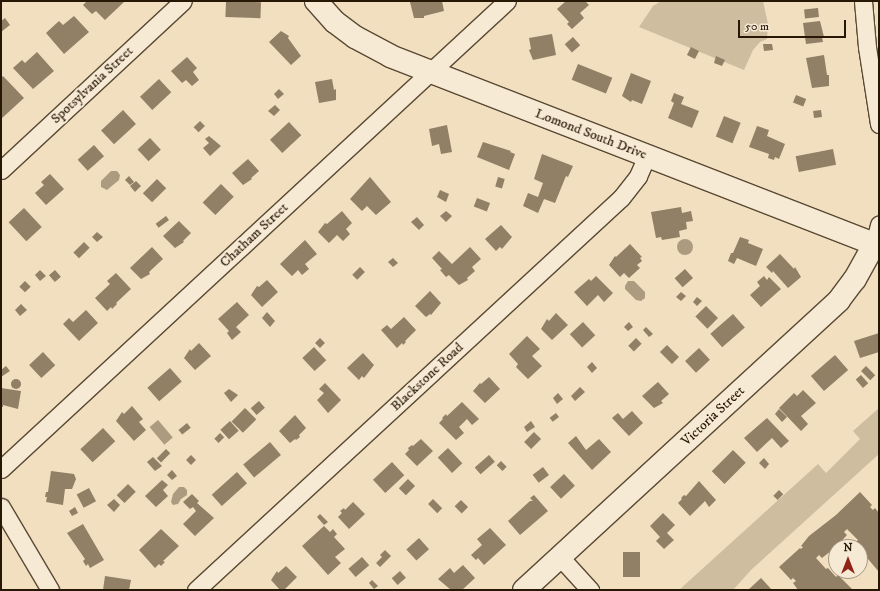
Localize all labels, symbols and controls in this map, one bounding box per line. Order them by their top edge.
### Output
scale bar [740,12,848,38]
text: 50 m [745,19,769,34]
street label: Spotsylvania Street [48,43,136,127]
street label: Lomond South Drive [533,105,649,163]
street label: Chatham Street [216,199,292,271]
street label: Blackstone Road [387,339,467,415]
street label: Victoria Street [678,382,748,450]
north arrow [828,539,868,579]
text: N [843,541,853,555]

